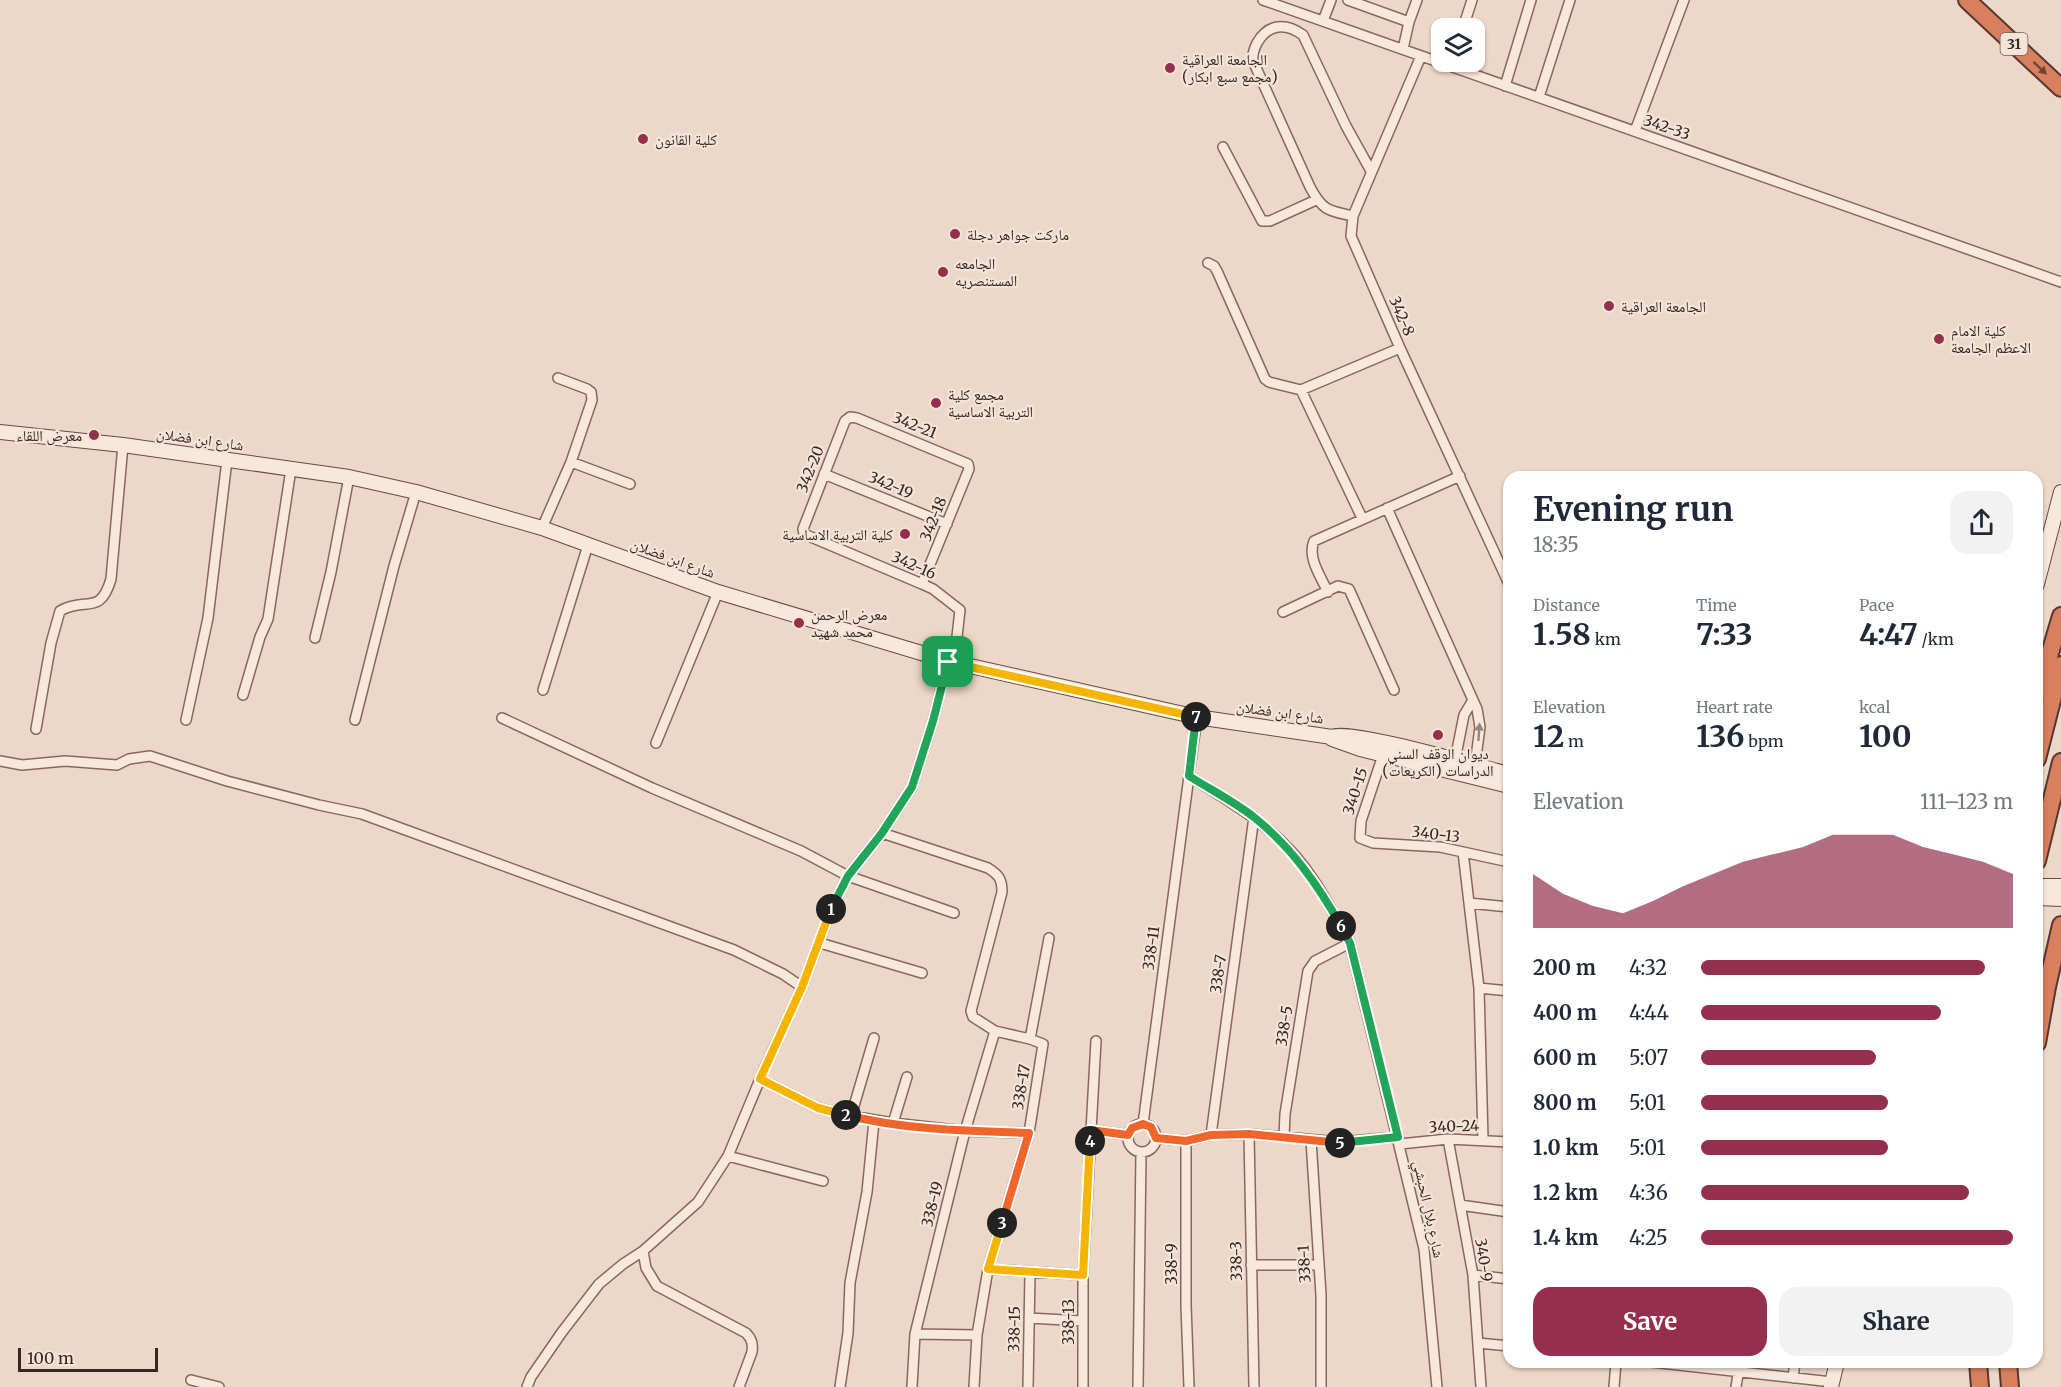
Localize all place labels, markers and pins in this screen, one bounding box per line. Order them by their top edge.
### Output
place label: الجامعة العراقية (مجمع سبع ابكار) [1182,50,1278,87]
marker: الجامعة العراقية (مجمع سبع ابكار) [1163,61,1177,75]
place label: كلية القانون [655,130,717,150]
marker: كلية القانون [636,132,650,146]
place label: ماركت جواهر دجلة [967,225,1069,244]
marker: ماركت جواهر دجلة [948,227,962,241]
place label: الجامعه المستنصريه [955,254,1017,290]
marker: الجامعه المستنصريه [936,265,950,279]
place label: الجامعة العراقية [1621,297,1706,316]
marker: الجامعة العراقية [1602,299,1616,313]
place label: كلية الامام الاعظم الجامعة [1951,321,2031,358]
marker: كلية الامام الاعظم الجامعة [1932,332,1946,346]
place label: مجمع كلية التربية الاساسية [948,385,1033,421]
marker: مجمع كلية التربية الاساسية [929,396,943,410]
place label: معرض اللقاء [16,426,82,446]
marker: معرض اللقاء [87,428,101,442]
place label: كلية التربية الاساسية [782,525,893,544]
marker: كلية التربية الاساسية [898,527,912,541]
place label: معرض الرحمن محمد شهيد [811,605,888,641]
marker: معرض الرحمن محمد شهيد [792,616,806,630]
pin [922,636,973,687]
pin: 7 [1181,702,1211,732]
marker: ديوان الوقف السني الدراسات (الكريعات) [1431,728,1445,742]
place label: ديوان الوقف السني الدراسات (الكريعات) [1382,744,1494,780]
pin: 1 [816,894,846,924]
pin: 6 [1326,911,1356,941]
pin: 2 [831,1100,861,1130]
pin: 4 [1075,1126,1105,1156]
pin: 5 [1325,1128,1355,1158]
pin: 3 [987,1208,1017,1238]

